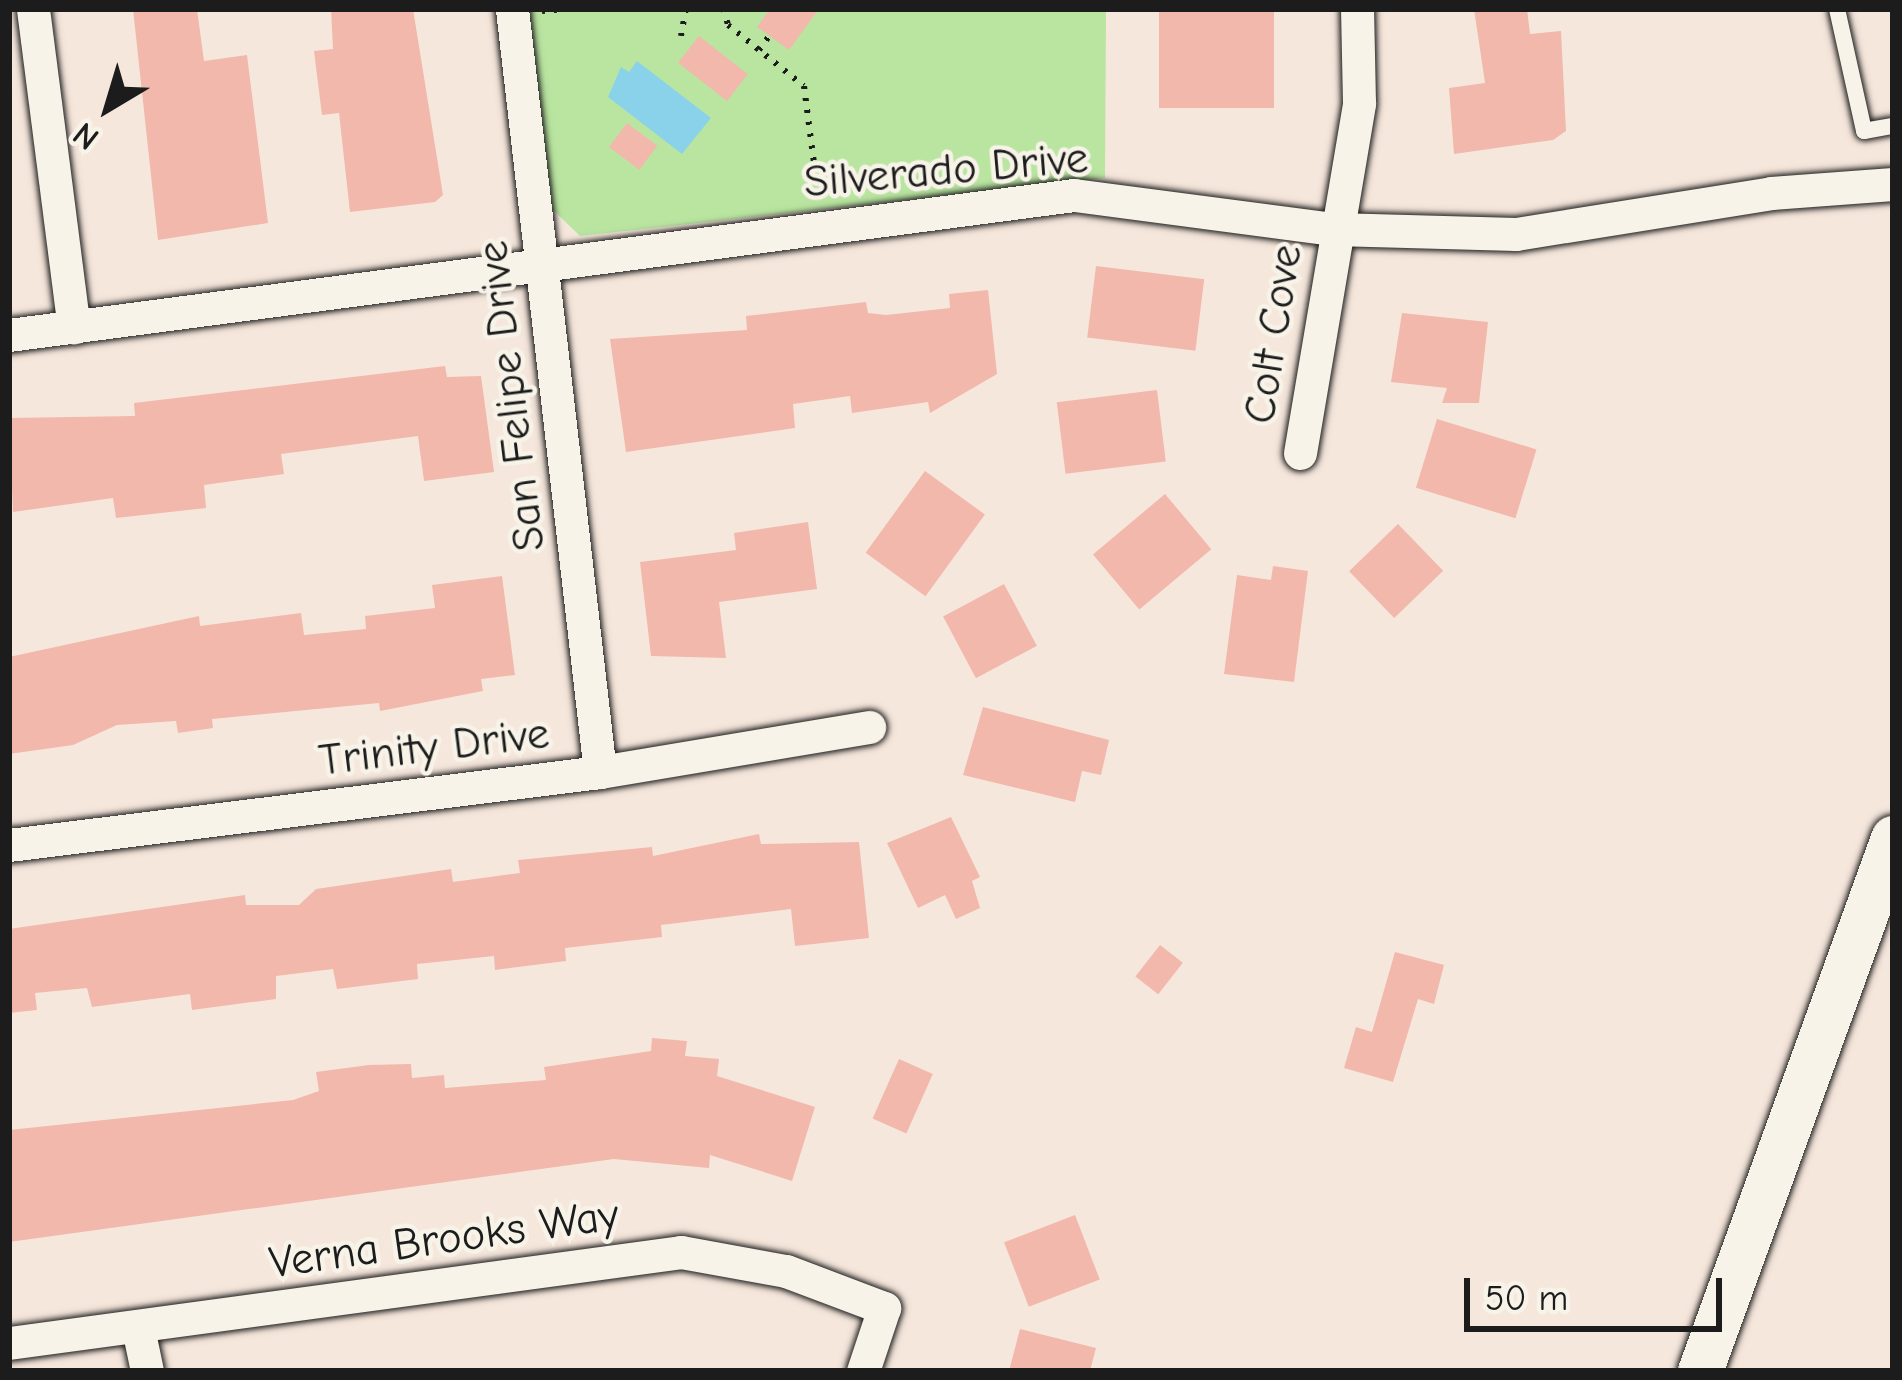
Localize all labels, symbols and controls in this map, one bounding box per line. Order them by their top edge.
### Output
north arrow [48,48,168,168]
text: N [66,115,106,158]
street label: Silverado Drive [802,131,1090,209]
street label: San Felipe Drive [465,238,557,554]
street label: Colt Cove [1232,241,1314,427]
street label: Trinity Drive [316,706,552,788]
street label: Verna Brooks Way [266,1188,622,1290]
scale bar [1470,1254,1728,1328]
text: 50 m [1485,1278,1568,1319]

